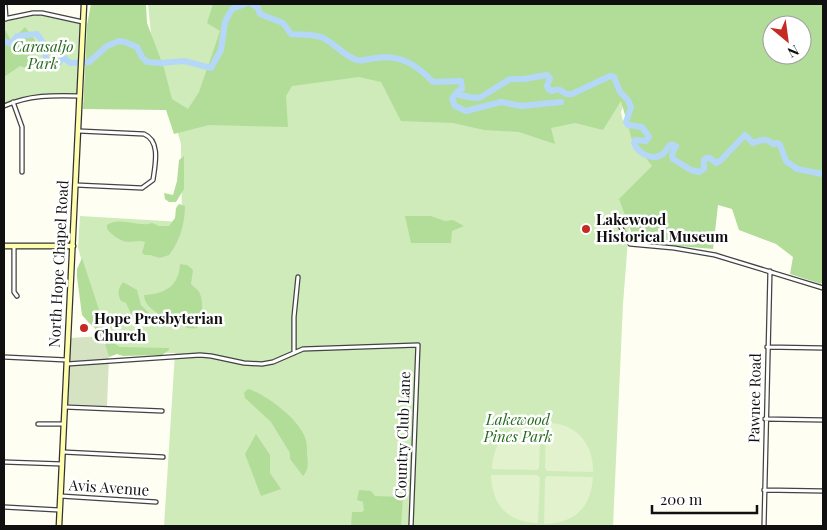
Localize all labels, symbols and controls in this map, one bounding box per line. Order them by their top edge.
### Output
north arrow [762,15,812,65]
park label: Carasaljo Park [12,36,74,73]
text: N [785,41,803,63]
street label: North Hope Chapel Road [44,180,72,348]
place label: Lakewood Historical Museum [596,209,729,246]
marker: Lakewood Historical Museum [580,223,592,235]
place label: Hope Presbyterian Church [94,308,224,345]
marker: Hope Presbyterian Church [78,322,90,334]
street label: Pawnee Road [743,353,765,443]
street label: Country Club Lane [390,371,414,499]
park label: Lakewood Pines Park [483,409,553,446]
street label: Avis Avenue [67,474,150,500]
scale bar [652,482,757,514]
text: 200 m [660,489,703,509]

